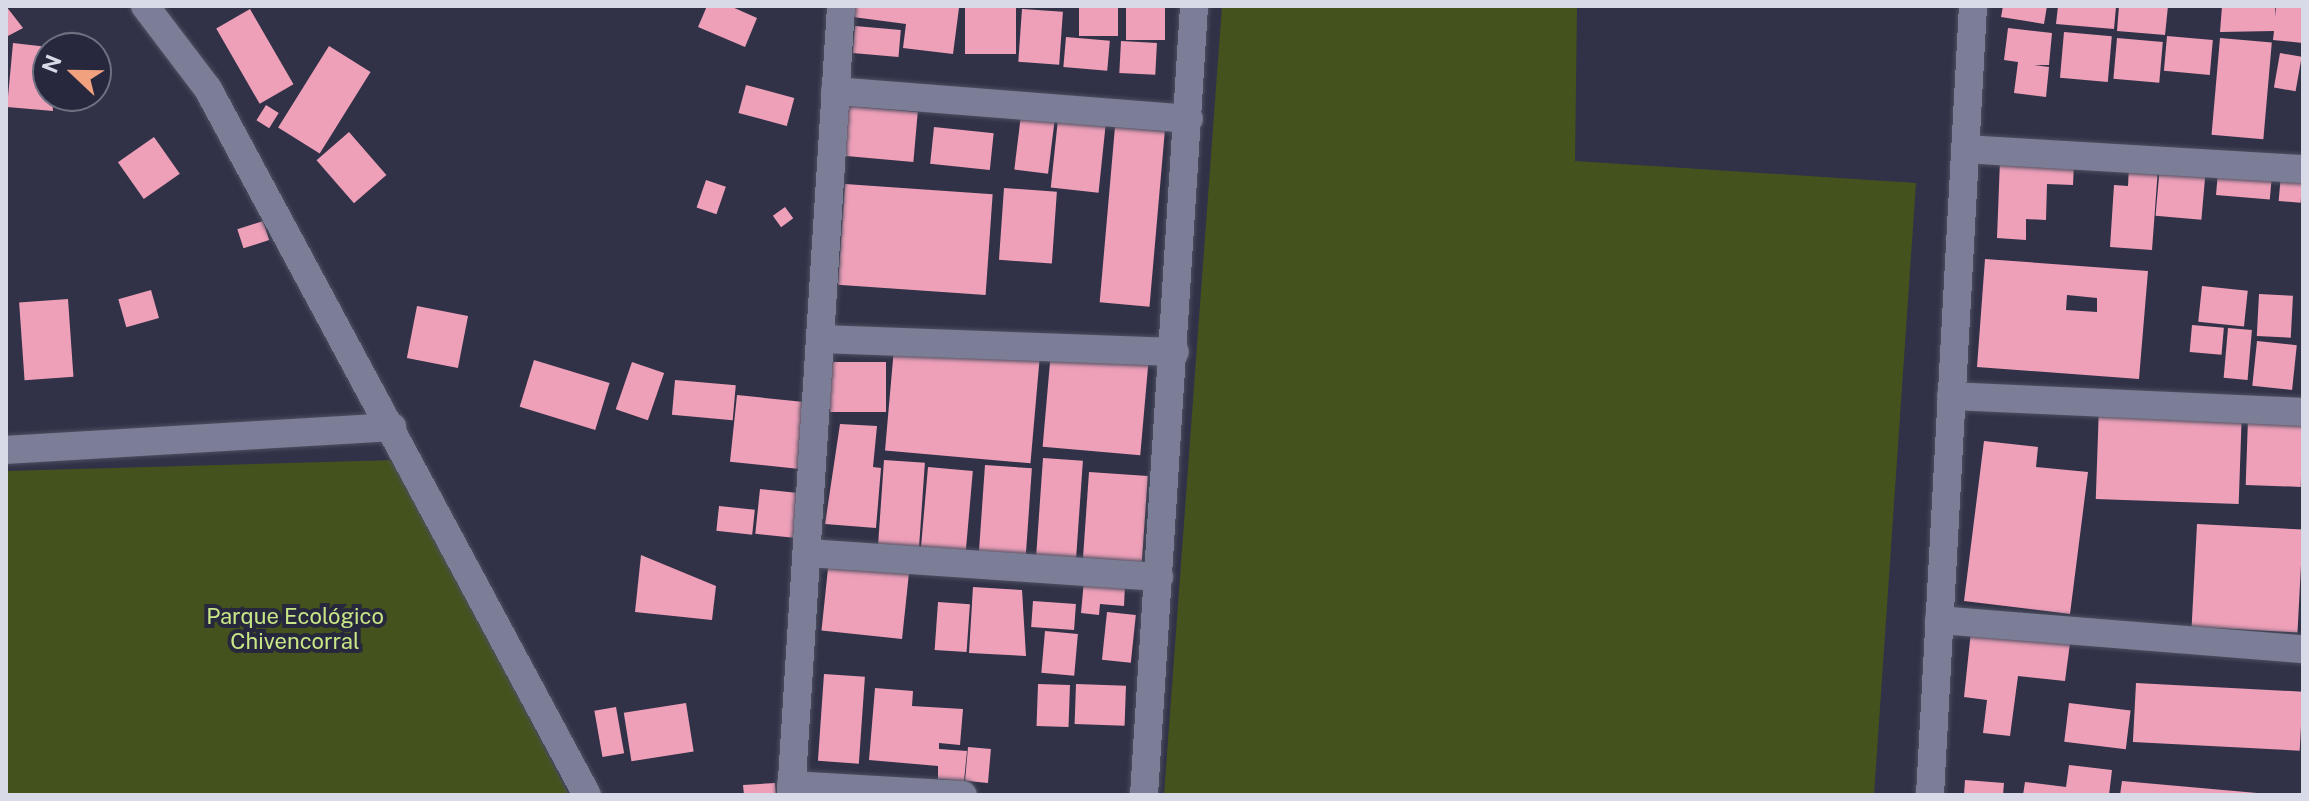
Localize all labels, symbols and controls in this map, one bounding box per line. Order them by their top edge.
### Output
north arrow [32,32,112,112]
text: N [36,51,67,77]
park label: Parque Ecológico Chivencorral [206,603,384,654]

